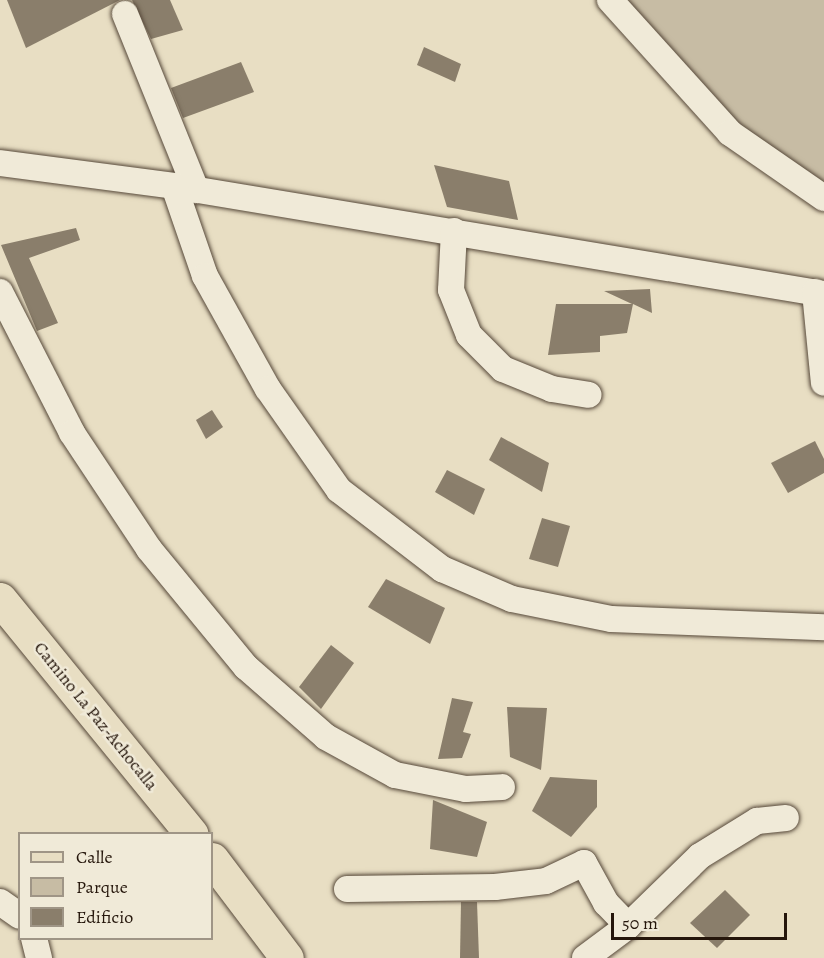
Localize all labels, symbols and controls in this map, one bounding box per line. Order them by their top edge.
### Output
street label: Camino La Paz-Achocalla [29,637,163,795]
legend [18,832,213,940]
text: Calle [76,845,113,869]
text: Parque [76,875,128,899]
scale bar [614,901,790,939]
text: Edificio [76,905,133,929]
text: 50 m [622,911,658,935]

